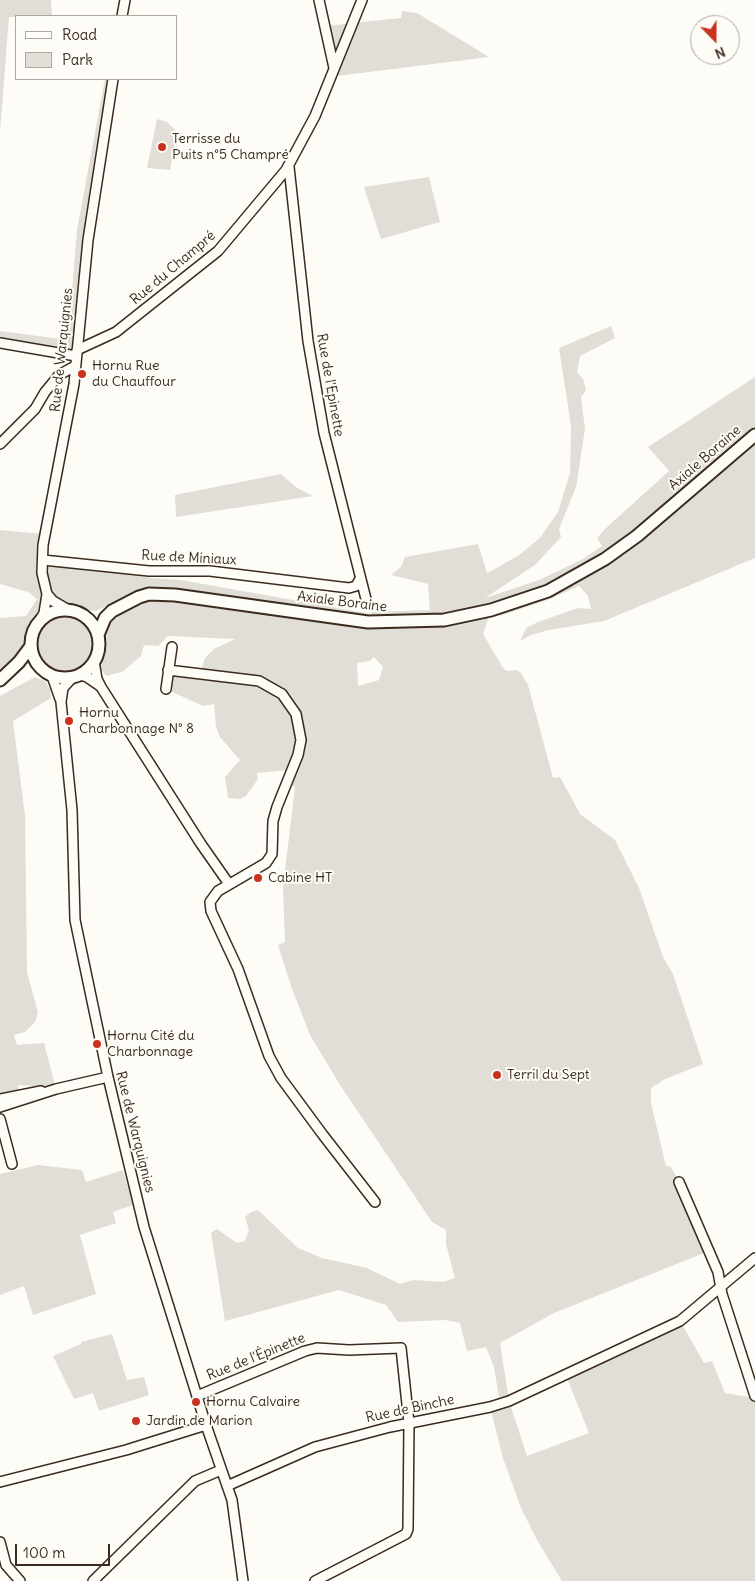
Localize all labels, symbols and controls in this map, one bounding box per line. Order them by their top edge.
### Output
legend [15,15,178,80]
north arrow [690,15,740,65]
text: Road [62,25,97,44]
text: N [712,43,728,63]
text: Park [62,50,93,69]
place label: Terrisse du Puits n°5 Champré [172,131,289,164]
marker: Terrisse du Puits n°5 Champré [156,141,168,153]
street label: Rue du Champré [127,228,219,308]
street label: Rue de Warquignies [47,287,77,413]
street label: Rue de l'Epinette [313,332,347,438]
place label: Hornu Rue du Chauffour [92,358,176,391]
marker: Hornu Rue du Chauffour [76,368,88,380]
street label: Axiale Boraine [665,422,745,494]
street label: Rue de Miniaux [141,547,237,569]
street label: Axiale Boraine [296,588,388,616]
place label: Hornu Charbonnage N° 8 [79,705,194,738]
marker: Hornu Charbonnage N° 8 [63,715,75,727]
place label: Cabine HT [268,870,332,886]
marker: Cabine HT [252,872,264,884]
place label: Hornu Cité du Charbonnage [107,1028,194,1060]
marker: Hornu Cité du Charbonnage [91,1038,103,1050]
place label: Terril du Sept [507,1067,590,1083]
street label: Rue de Warquignies [112,1069,158,1195]
marker: Terril du Sept [491,1069,503,1081]
street label: Rue de l'Épinette [204,1330,308,1384]
street label: Rue de Binche [364,1391,456,1427]
place label: Hornu Calvaire [206,1394,300,1410]
marker: Hornu Calvaire [190,1396,202,1408]
place label: Jardin de Marion [146,1413,253,1429]
marker: Jardin de Marion [130,1415,142,1427]
scale bar [18,1534,112,1566]
text: 100 m [23,1543,65,1562]

